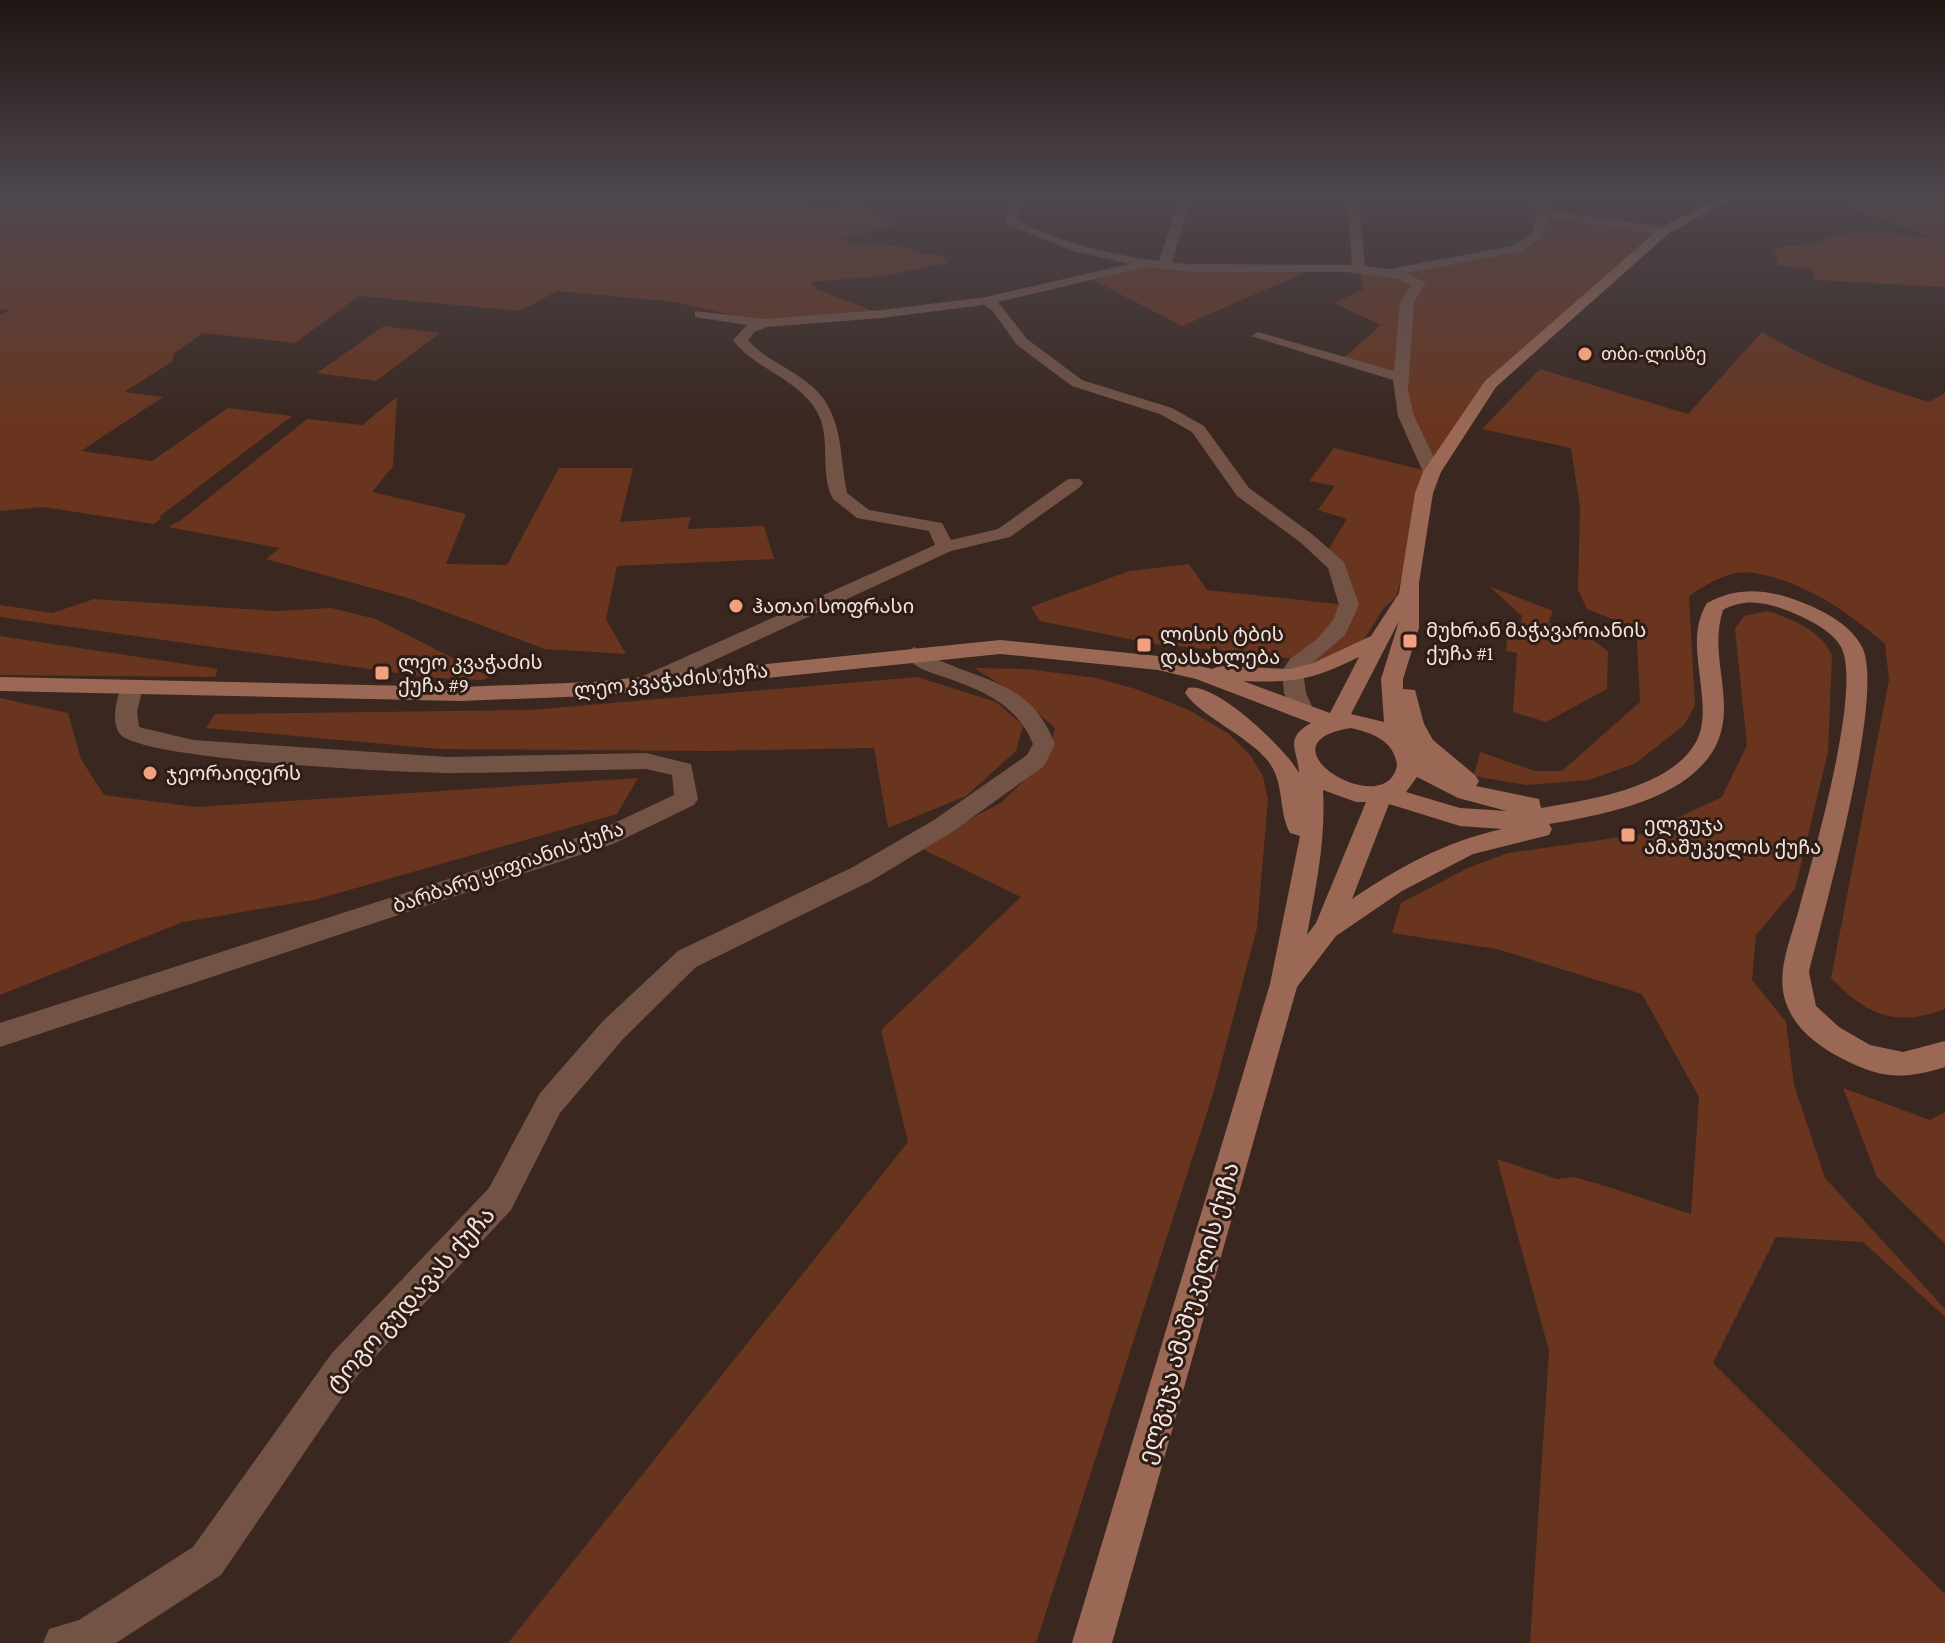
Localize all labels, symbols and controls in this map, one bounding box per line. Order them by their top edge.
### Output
place label: თბი-ლისზე [1601,344,1707,365]
marker: თბი-ლისზე [1576,345,1594,363]
place label: ჰათაი სოფრასი [752,595,914,618]
marker: ჰათაი სოფრასი [727,597,745,615]
place label: მუხრან მაჭავარიანის ქუჩა #1 [1426,619,1646,665]
place label: ლისის ტბის დასახლება [1160,623,1284,670]
marker: მუხრან მაჭავარიანის ქუჩა #1 [1401,632,1419,650]
marker: ლისის ტბის დასახლება [1135,636,1153,654]
place label: ლეო კვაჭაძის ქუჩა #9 [398,651,543,697]
street label: ლეო კვაჭაძის ქუჩა [573,659,769,703]
marker: ლეო კვაჭაძის ქუჩა #9 [373,664,391,682]
place label: ჯეორაიდერს [166,762,301,786]
marker: ჯეორაიდერს [141,764,159,782]
place label: ელგუჯა ამაშუკელის ქუჩა [1644,813,1821,860]
street label: ბარბარე ყიფიანის ქუჩა [390,817,627,918]
marker: ელგუჯა ამაშუკელის ქუჩა [1619,826,1637,844]
street label: ელგუჯა ამაშუკელის ქუჩა [1132,1159,1245,1467]
street label: ტოგო გუდავას ქუჩა [320,1201,501,1398]

